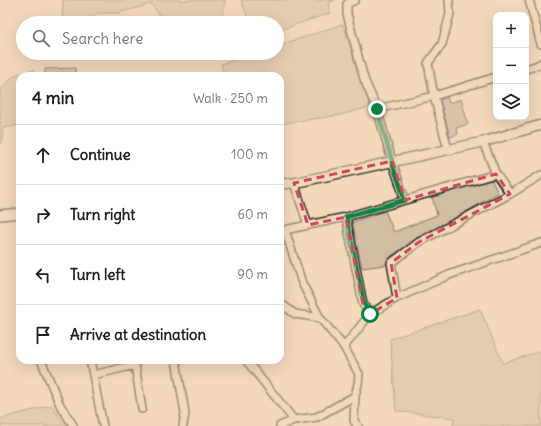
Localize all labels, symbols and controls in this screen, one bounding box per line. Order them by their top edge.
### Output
map controls [493,12,529,120]
button: + [493,12,529,48]
search box [16,16,284,60]
icon: search [30,27,52,49]
text: Search here [62,29,143,48]
button: − [493,48,529,84]
button: layers [493,84,529,120]
text: 4 min [32,87,74,109]
text: Walk · 250 m [193,90,268,107]
route end [368,100,386,118]
icon: ahead [32,144,54,166]
text: Continue [70,145,131,164]
text: 100 m [231,146,268,163]
icon: right [32,204,54,226]
text: Turn right [70,205,135,224]
text: 60 m [237,206,268,223]
icon: left [32,264,54,286]
text: Turn left [70,265,125,284]
text: 90 m [237,266,268,283]
route start [361,305,379,323]
icon: arrive [32,324,54,346]
text: Arrive at destination [70,325,206,344]

